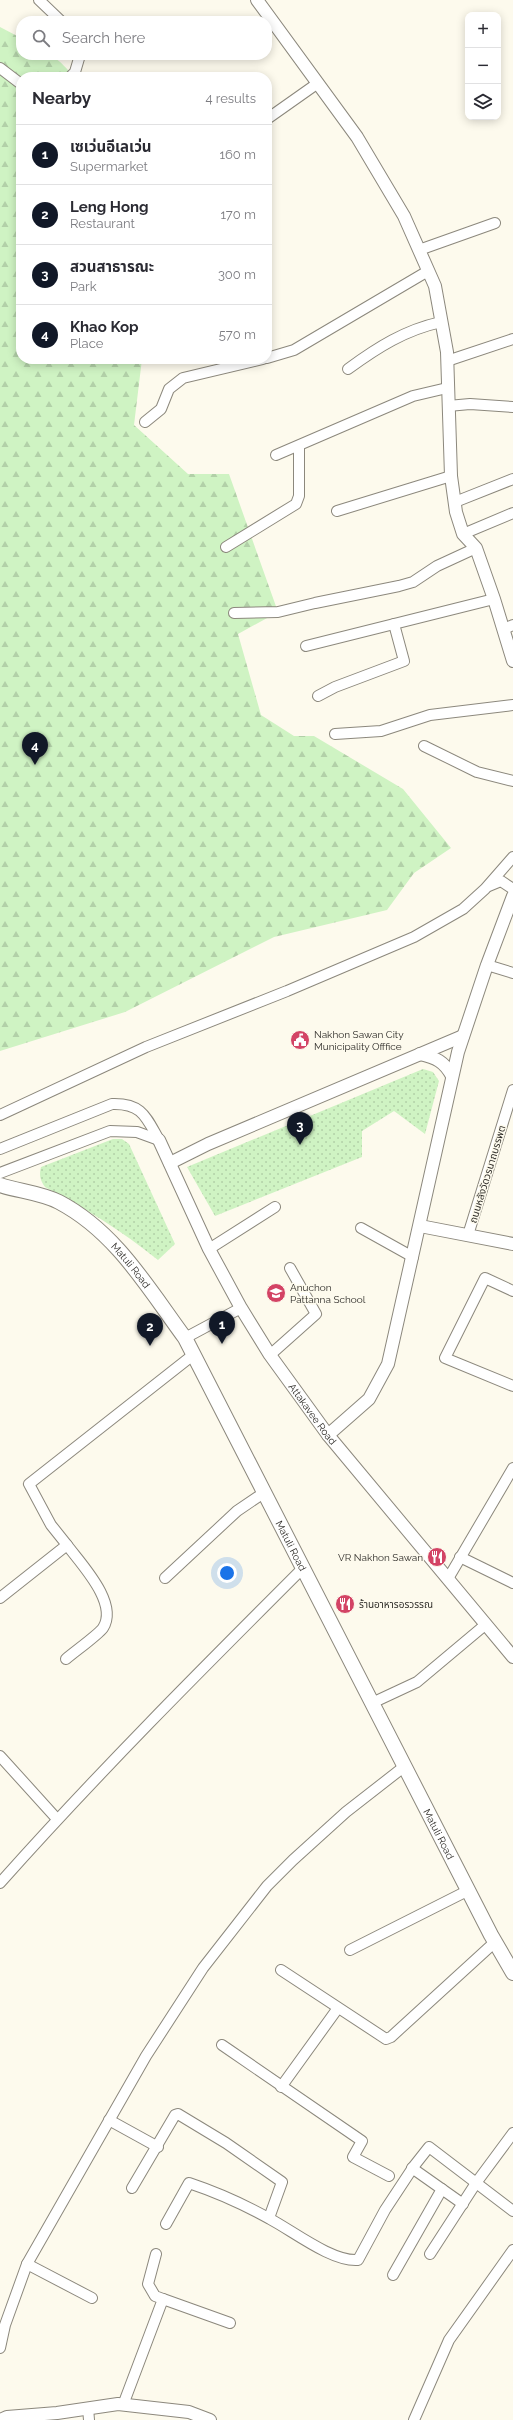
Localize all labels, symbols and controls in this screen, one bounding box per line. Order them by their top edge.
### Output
map controls [465,12,501,120]
button: + [465,12,501,48]
search box [16,16,272,60]
icon: search [30,27,52,49]
text: Search here [62,29,145,47]
button: − [465,48,501,84]
button: layers [465,84,501,120]
text: Nearby [32,88,91,108]
text: 4 results [205,91,256,106]
text: เซเว่นอีเลเว่น [70,138,152,156]
text: 1 [42,147,48,162]
text: 160 m [219,147,256,162]
text: Supermarket [70,159,148,174]
text: Leng Hong [70,198,149,216]
text: 2 [41,207,49,222]
text: 170 m [220,207,256,222]
text: Restaurant [70,216,135,231]
text: สวนสาธารณะ [70,258,154,276]
text: 3 [41,267,49,282]
text: 300 m [218,267,256,282]
text: Park [70,279,97,294]
text: Khao Kop [70,318,139,336]
text: 4 [41,327,49,342]
text: 570 m [219,327,256,342]
text: Place [70,336,103,351]
pin: 4 [22,732,48,765]
public building icon: Nakhon Sawan City Municipality Offfice [289,1029,311,1051]
place label: Nakhon Sawan City Municipality Offfice [314,1029,404,1052]
pin: 3 [287,1112,313,1145]
street label: ถนนหลังวัดวรนาถบรรพต [467,1124,508,1224]
street label: Matuli Road [109,1241,152,1290]
school or university icon: Anuchon Pattanna School [265,1282,287,1304]
place label: Anuchon Pattanna School [290,1282,366,1305]
pin: 1 [209,1311,235,1344]
pin: 2 [137,1313,163,1346]
street label: Attakavee Road [286,1381,338,1447]
street label: Matuli Road [274,1519,308,1573]
restaurant icon: VR Nakhon Sawan [426,1546,448,1568]
place label: VR Nakhon Sawan [338,1552,423,1563]
your location [217,1563,237,1583]
restaurant icon: ร้านอาหารอรวรรณ [334,1593,356,1615]
place label: ร้านอาหารอรวรรณ [359,1599,433,1610]
street label: Matuli Road [421,1807,456,1861]

